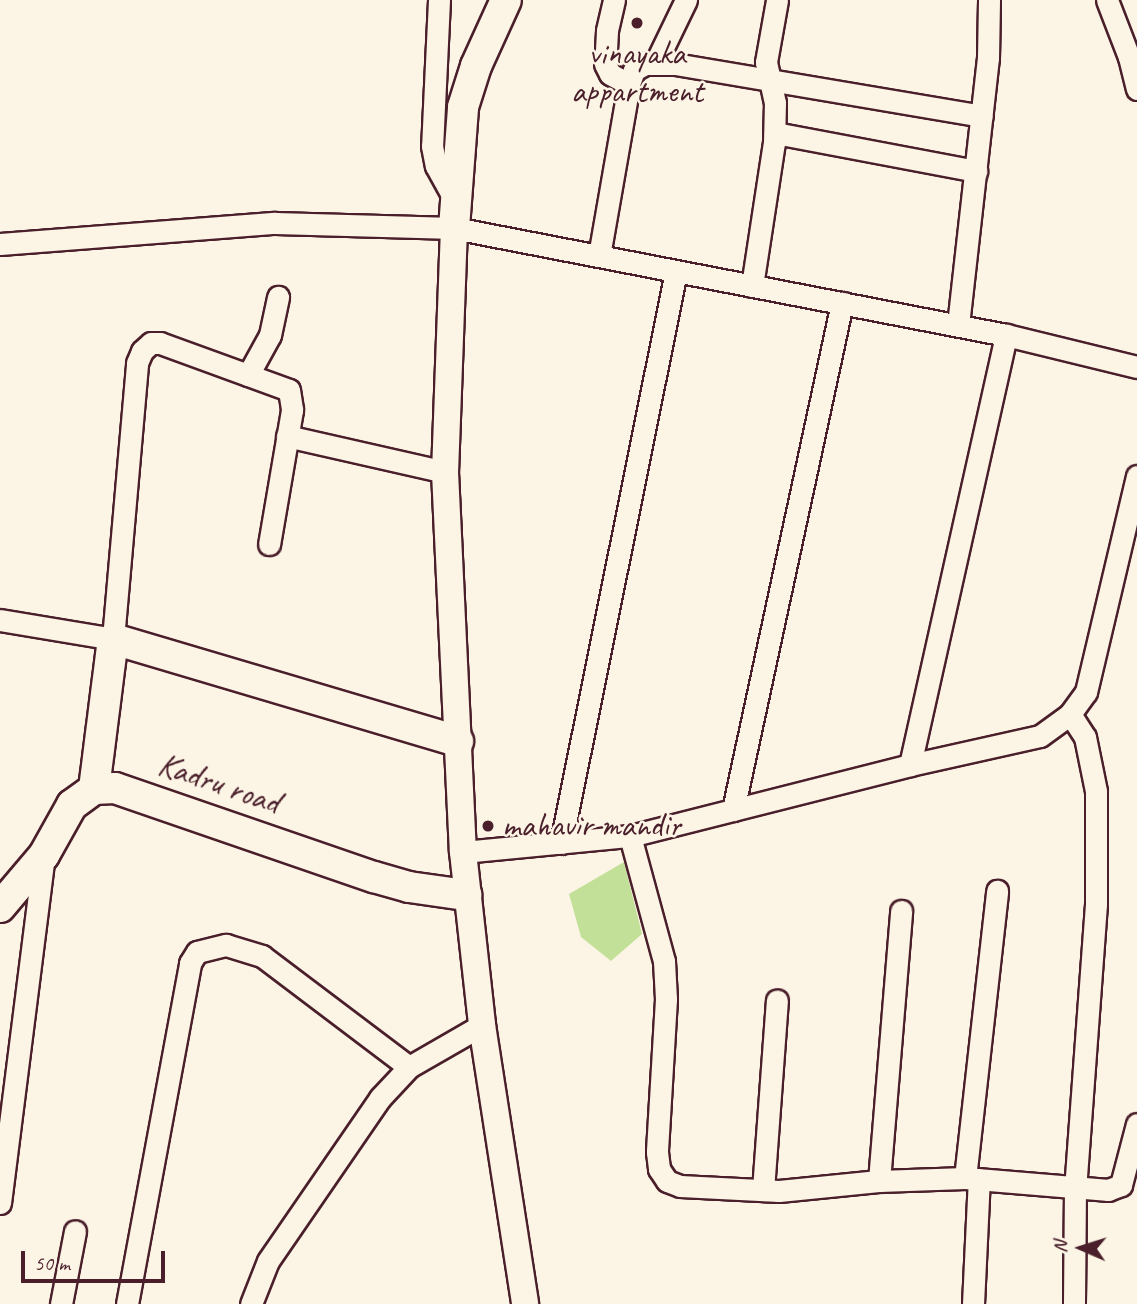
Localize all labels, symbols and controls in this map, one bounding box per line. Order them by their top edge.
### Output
marker: vinayaka appartment [629,15,645,31]
place label: vinayaka appartment [571,34,703,112]
street label: Kadru road [154,745,284,823]
place label: mahavir mandir [502,806,679,846]
marker: mahavir mandir [480,818,496,834]
north arrow [1046,1213,1116,1283]
scale bar [24,1238,168,1282]
text: N [1048,1240,1072,1253]
text: 50 m [34,1250,70,1276]

